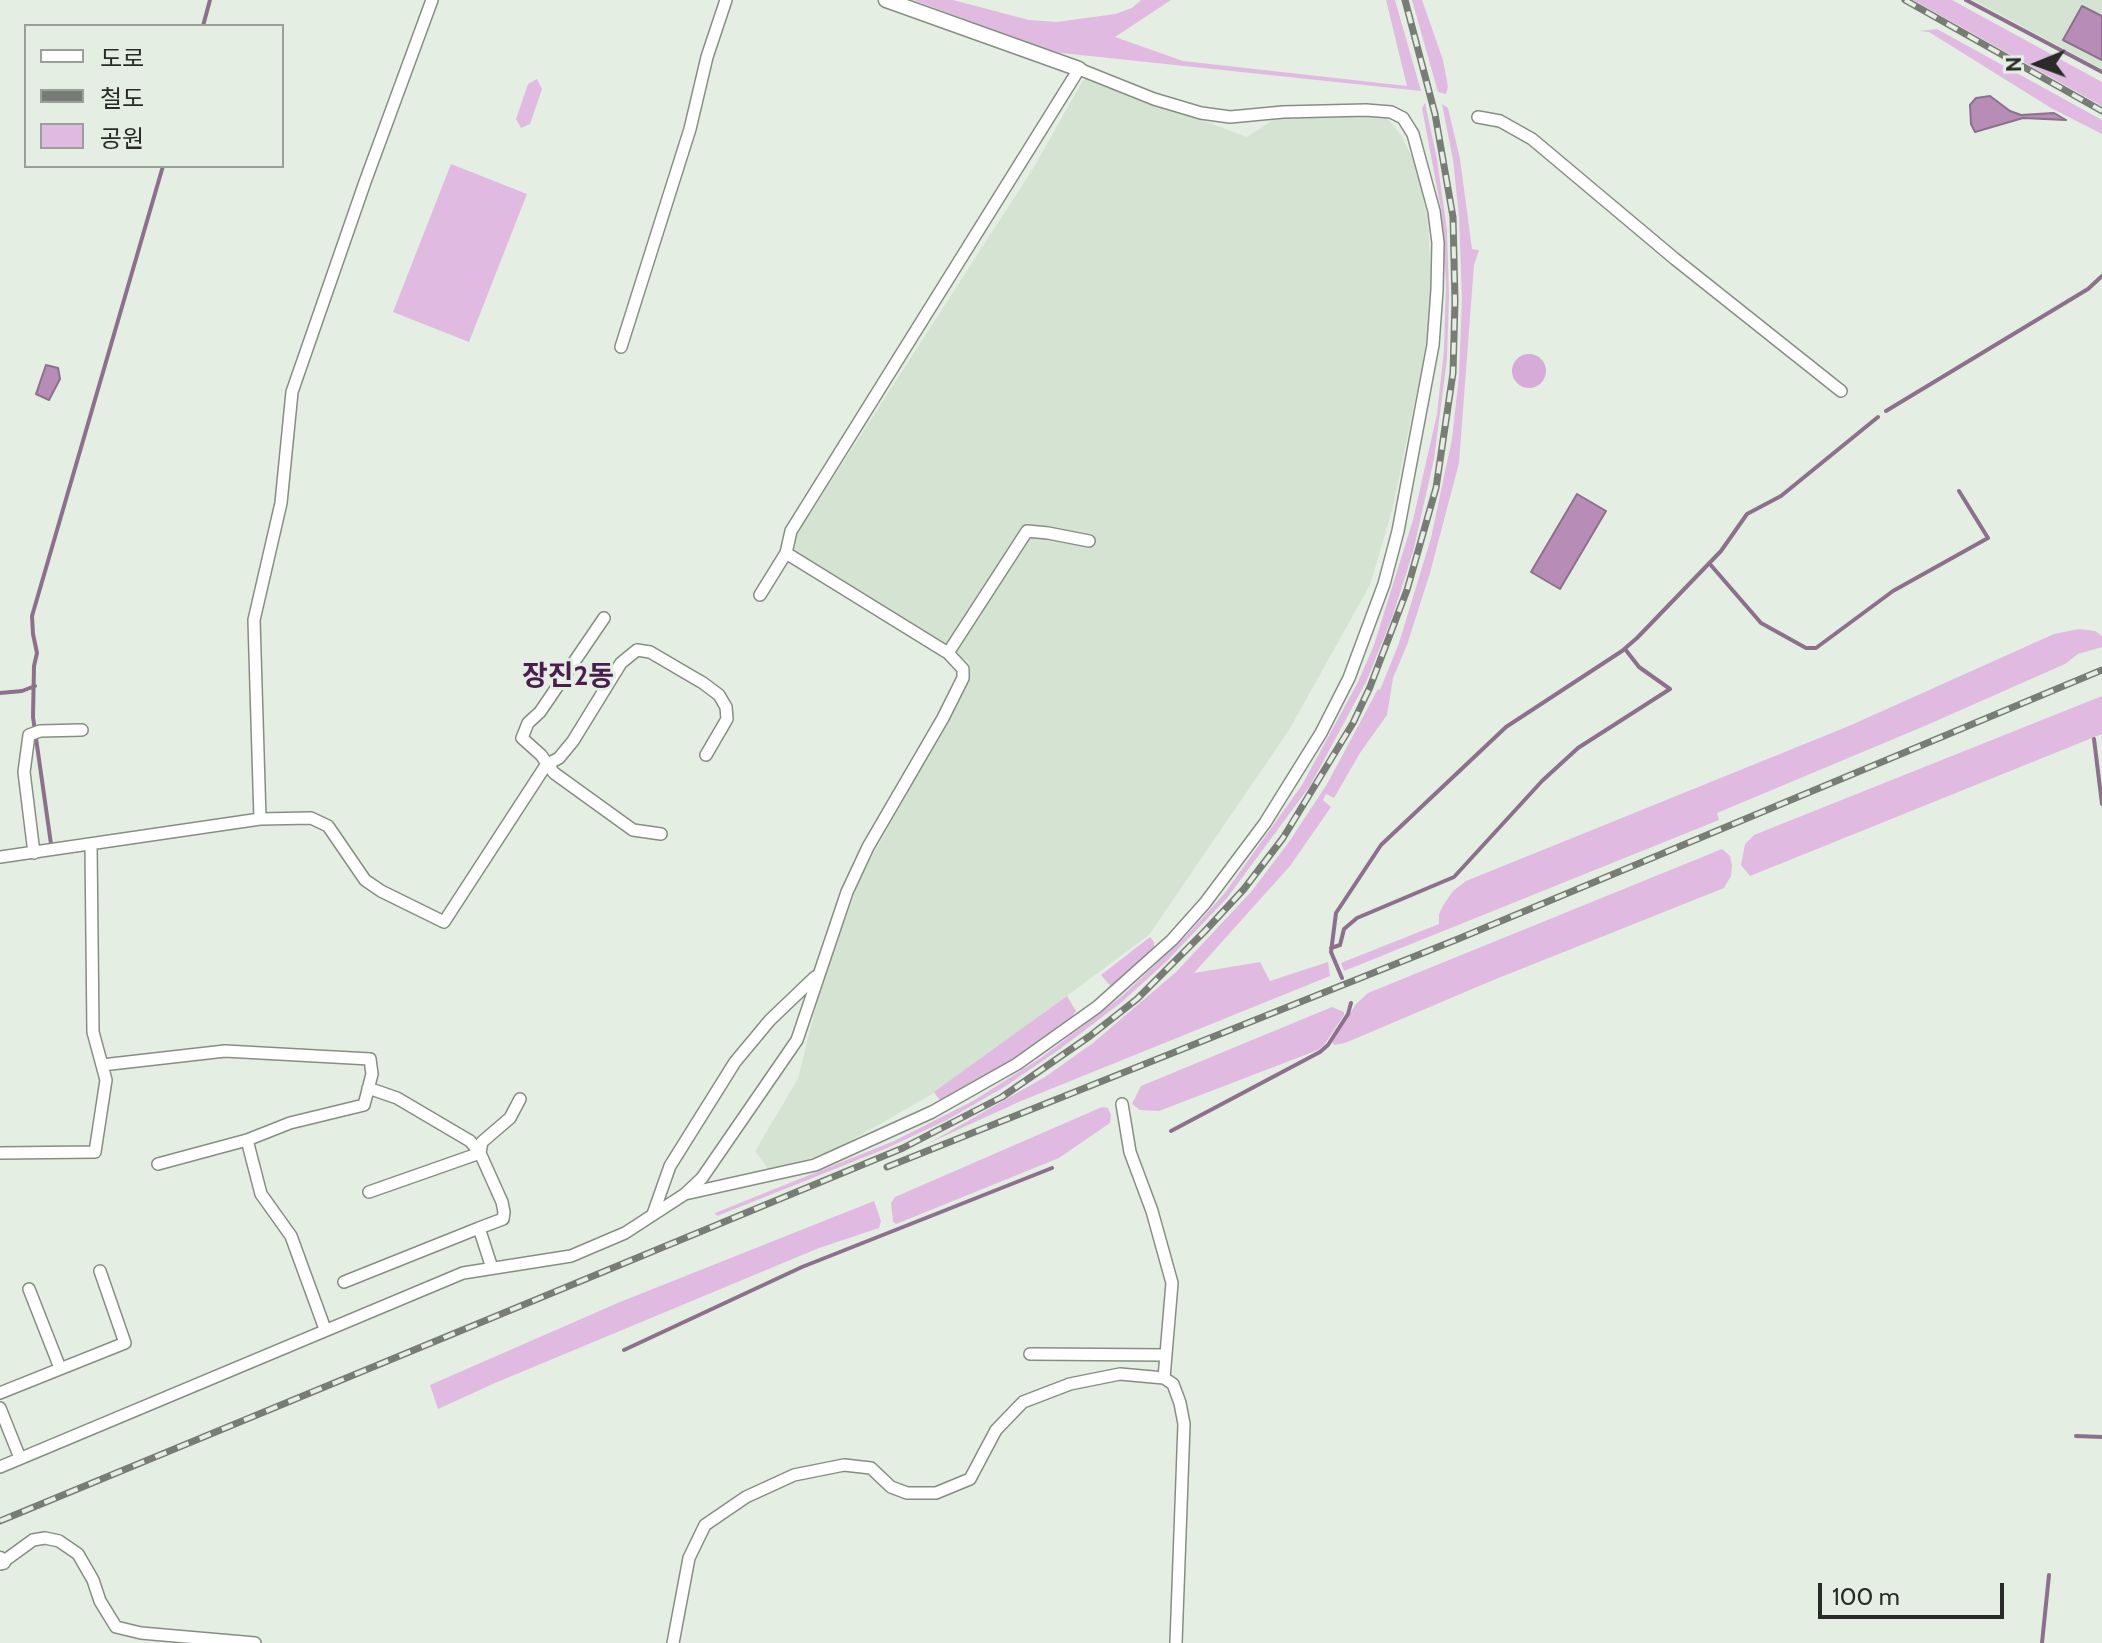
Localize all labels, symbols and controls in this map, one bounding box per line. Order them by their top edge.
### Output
legend [24,24,284,168]
north arrow [1998,24,2078,104]
text: 도로 [100,44,144,73]
text: N [2000,56,2027,72]
text: 철도 [100,84,144,113]
text: 공원 [100,124,144,153]
district label: 장진2동 [522,660,614,694]
scale bar [1822,1567,2008,1617]
text: 100 m [1832,1582,1900,1611]

